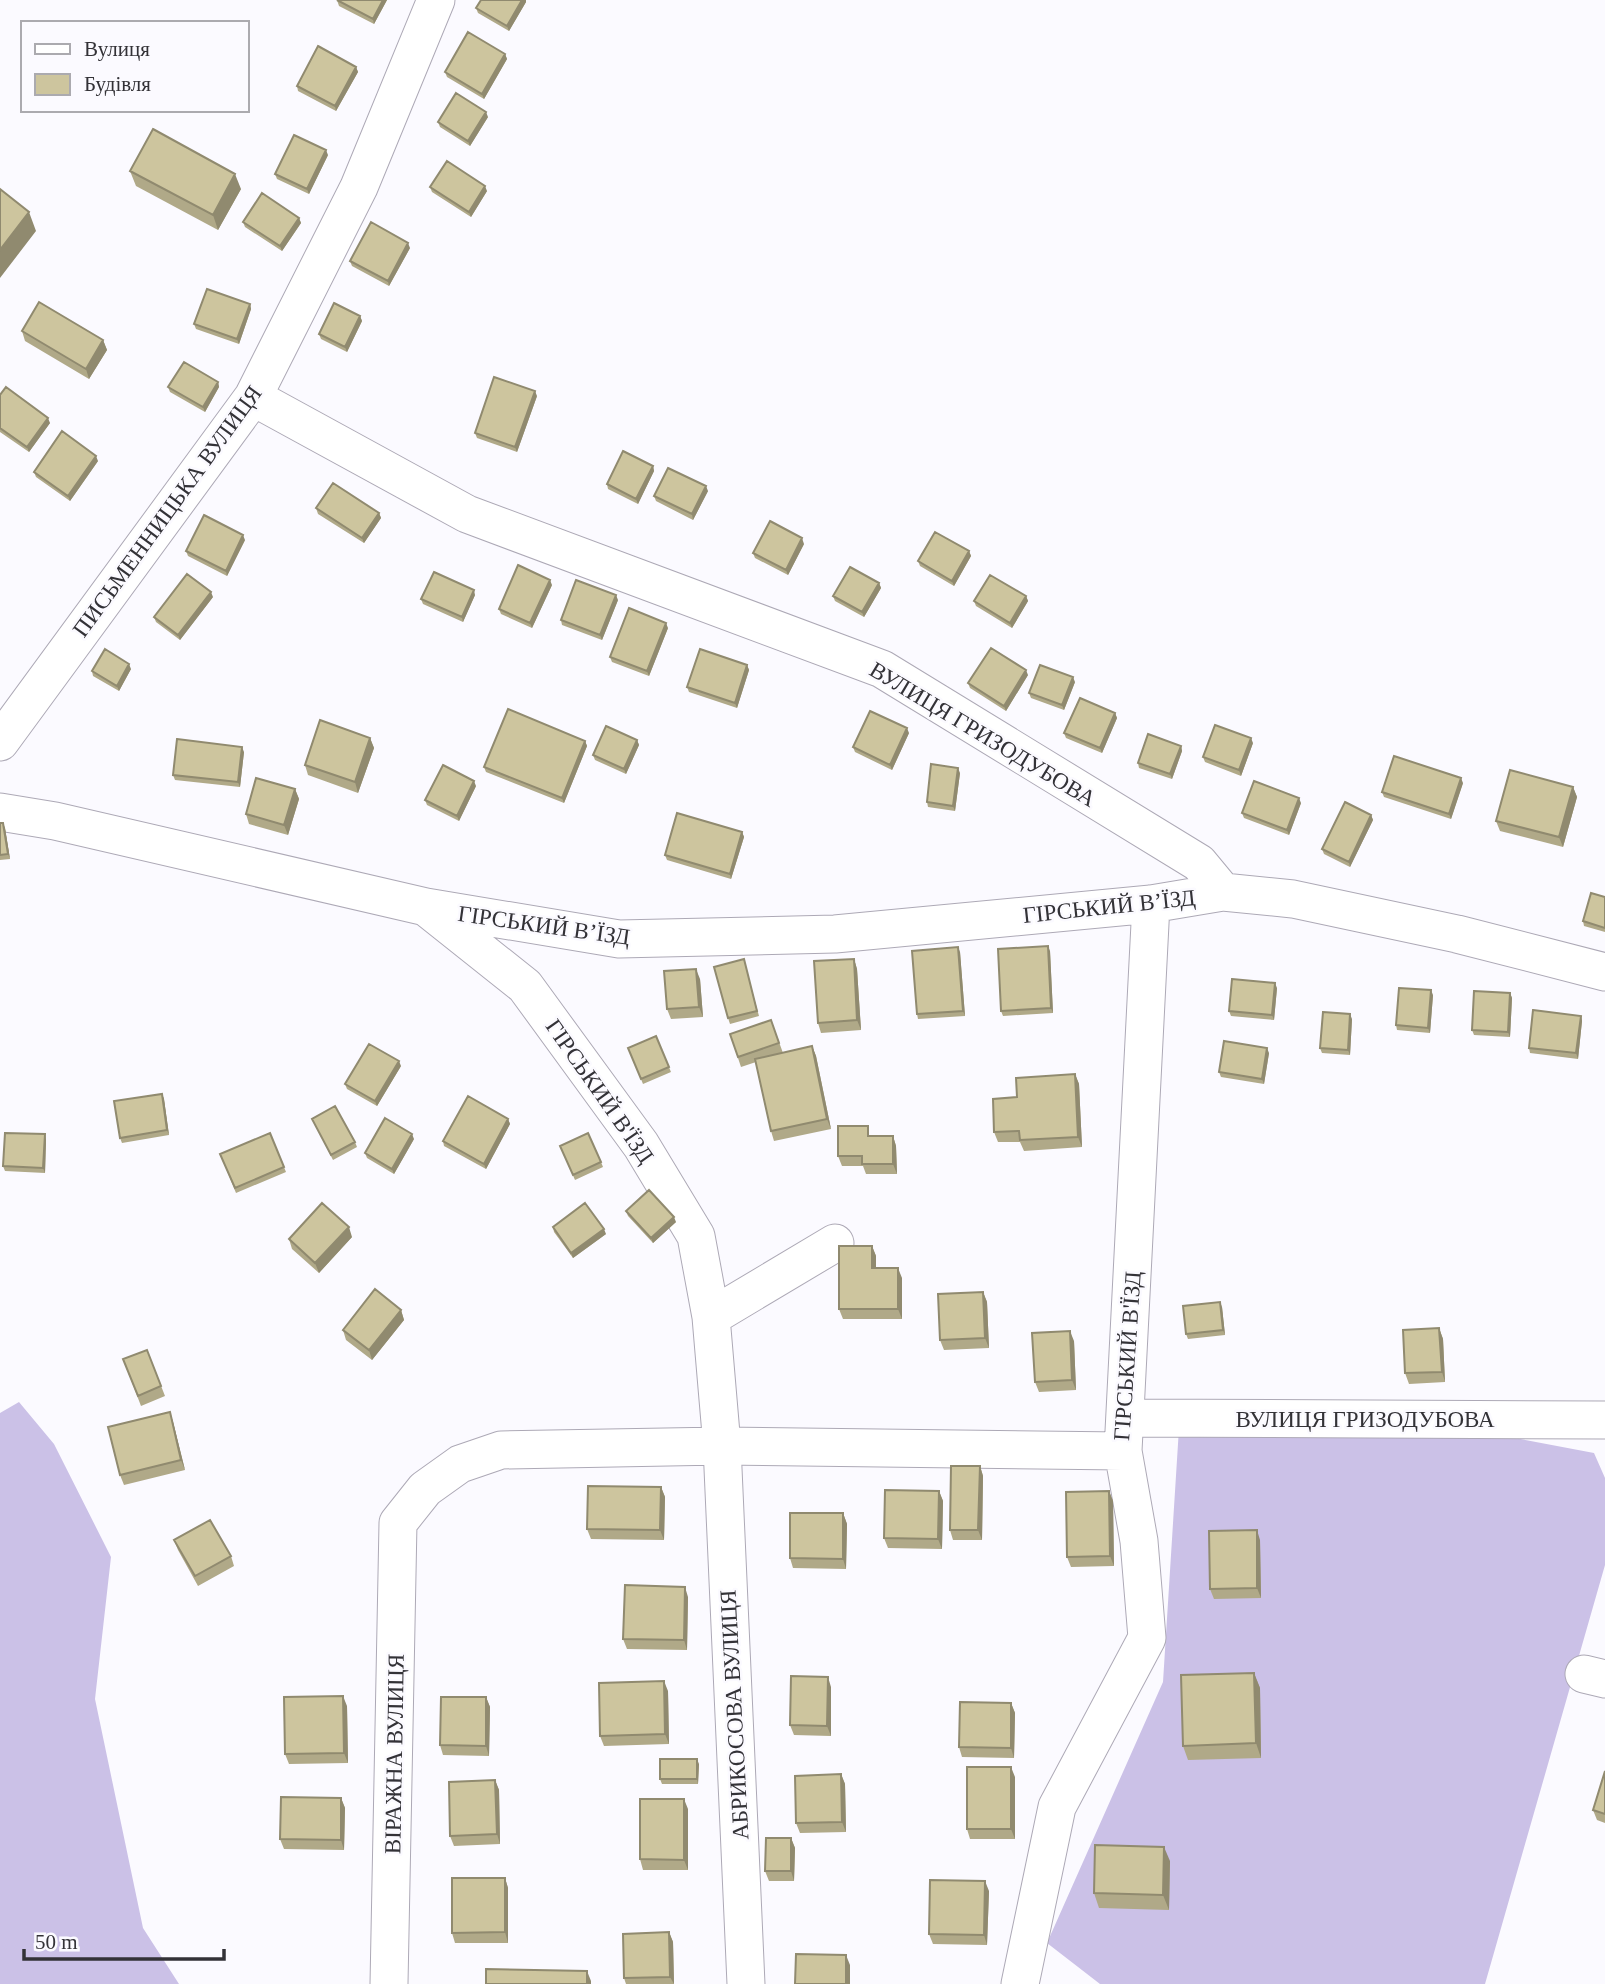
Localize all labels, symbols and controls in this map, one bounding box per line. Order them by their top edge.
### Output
legend [21,21,248,112]
text: Вулиця [84,37,150,61]
text: Будівля [84,72,151,96]
street label: ПИСЬМЕННИЦЬКА ВУЛИЦЯ [68,381,267,642]
street label: ВУЛИЦЯ ГРИЗОДУБОВА [865,657,1101,812]
street label: ГІРСЬКИЙ В’ЇЗД [1022,885,1197,928]
street label: ГІРСЬКИЙ В’ЇЗД [456,901,632,950]
street label: ГІРСЬКИЙ В'ЇЗД [541,1015,659,1168]
street label: ГІРСЬКИЙ В'ЇЗД [1109,1270,1146,1442]
street label: ВУЛИЦЯ ГРИЗОДУБОВА [1235,1407,1495,1432]
street label: АБРИКОСОВА ВУЛИЦЯ [715,1589,754,1841]
street label: ВІРАЖНА ВУЛИЦЯ [380,1654,409,1854]
scale bar [24,1918,224,1962]
text: 50 m [35,1930,78,1954]

